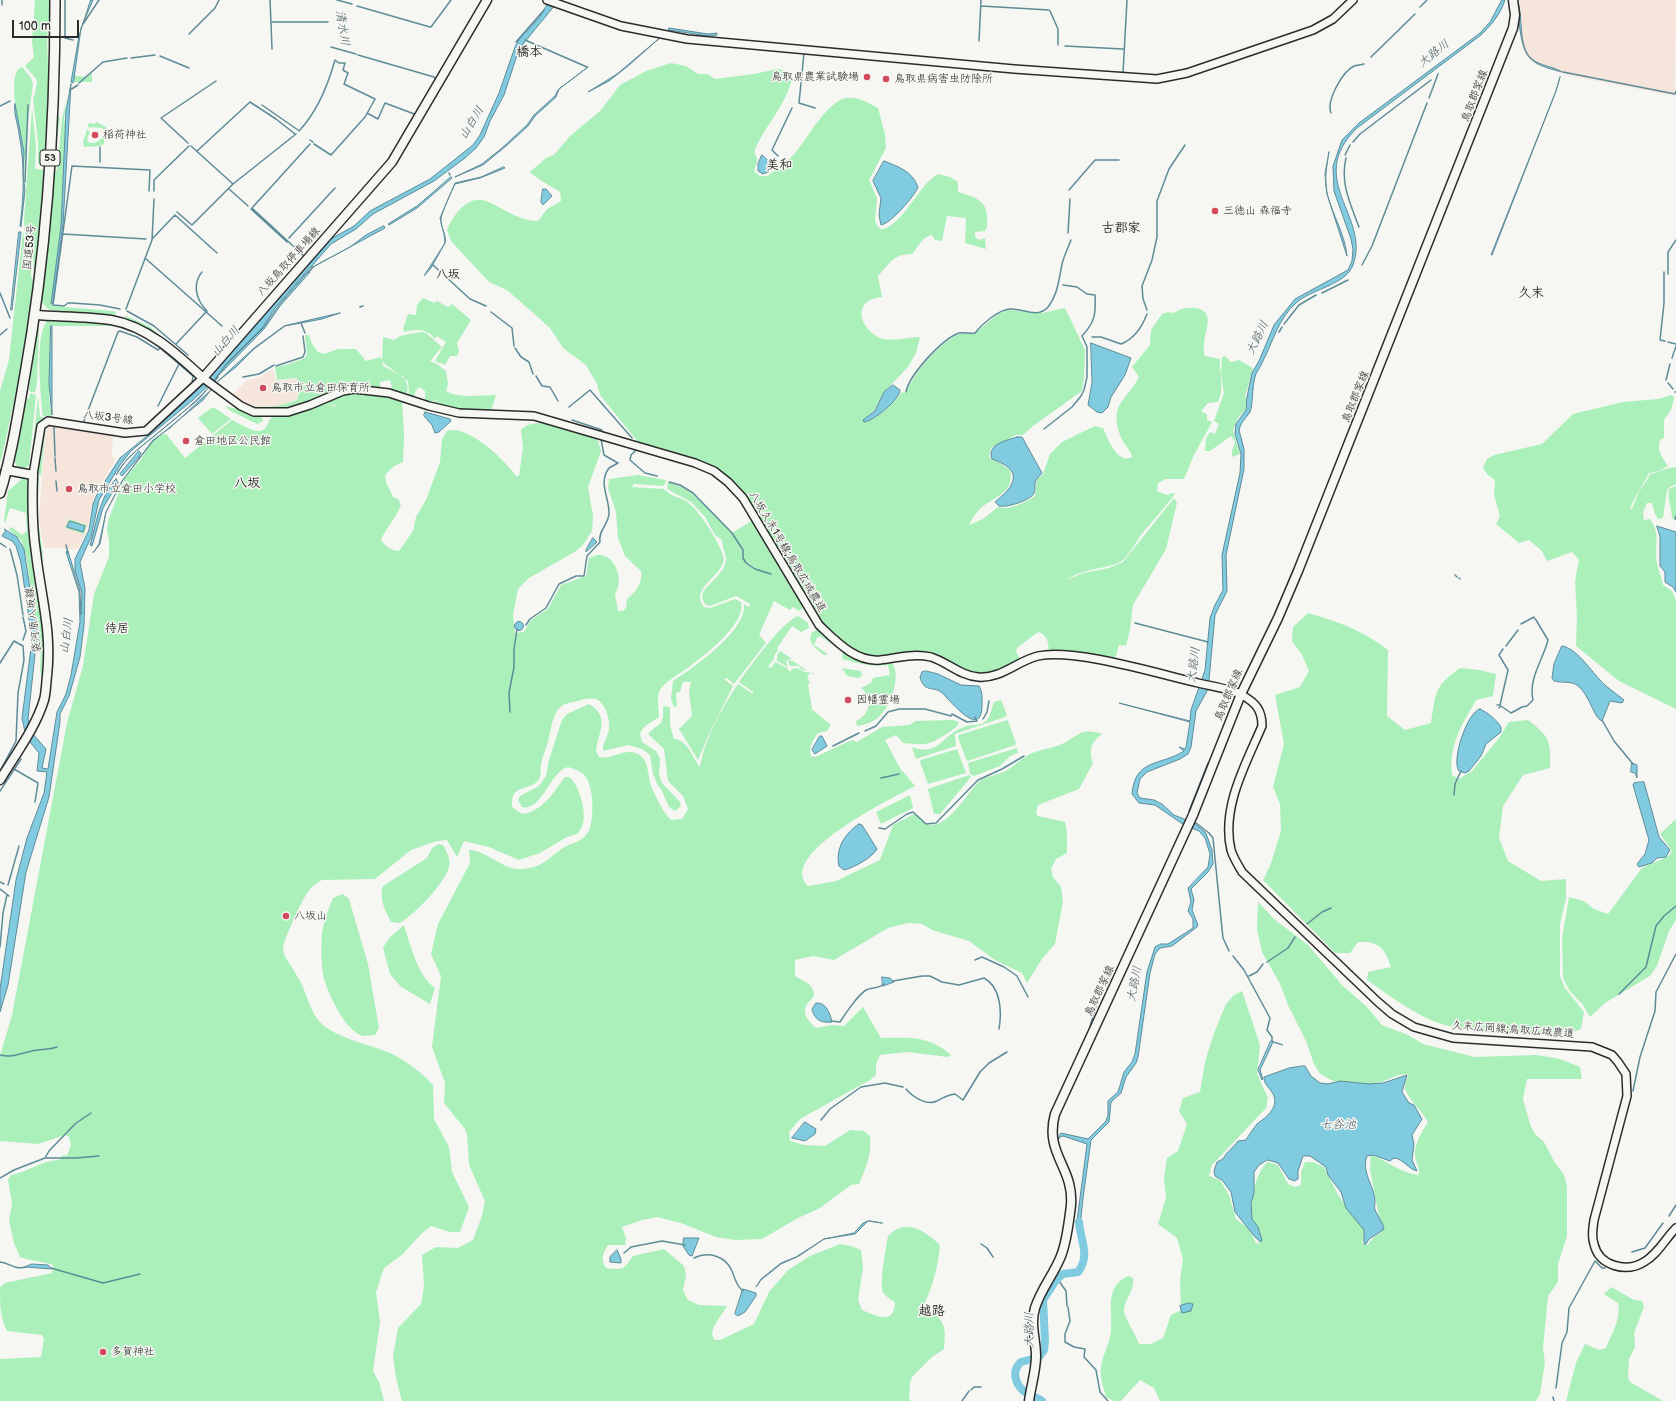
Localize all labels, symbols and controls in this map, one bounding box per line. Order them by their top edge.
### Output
water label: 清水川 [332,9,352,47]
scale bar [14,12,81,38]
text: 100 m [19,19,51,34]
water label: 大路川 [1415,37,1453,71]
district label: 橋本 [516,45,542,61]
street label: 鳥取郡家線 [1459,68,1491,124]
place label: 鳥取県農業試験場 [771,70,859,84]
marker: 鳥取県農業試験場 [862,72,872,82]
place label: 鳥取県病害虫防除所 [894,72,993,86]
marker: 鳥取県病害虫防除所 [881,74,891,84]
water label: 山白川 [457,104,487,142]
place label: 稲荷神社 [103,128,147,142]
marker: 稲荷神社 [90,130,100,140]
road number: 53 [40,150,60,166]
district label: 美和 [766,158,792,174]
place label: 三徳山 森福寺 [1223,204,1292,218]
marker: 三徳山 森福寺 [1210,206,1220,216]
district label: 古郡家 [1102,221,1140,237]
street label: 国道53号 [21,223,39,271]
street label: 八坂鳥取停車場線 [255,225,323,299]
district label: 八坂 [436,268,460,282]
district label: 久末 [1518,286,1544,302]
water label: 大路川 [1244,319,1272,357]
water label: 山白川 [209,324,243,360]
street label: 鳥取郡家線 [1340,369,1372,425]
place label: 鳥取市立倉田保育所 [271,381,370,395]
marker: 鳥取市立倉田保育所 [258,383,268,393]
street label: 八坂3号線 [82,408,134,428]
place label: 倉田地区公民館 [194,434,271,448]
marker: 倉田地区公民館 [181,436,191,446]
district label: 八坂 [234,476,260,492]
place label: 鳥取市立倉田小学校 [77,482,176,496]
marker: 鳥取市立倉田小学校 [64,484,74,494]
street label: 八坂久末1号線;鳥取広域農道 [746,489,828,615]
street label: 袋河原八坂線 [23,586,45,654]
water label: 山白川 [57,617,77,655]
district label: 待居 [105,622,129,636]
water label: 大路川 [1184,646,1204,684]
street label: 鳥取郡家線 [1212,667,1246,723]
place label: 因幡霊場 [856,693,900,707]
marker: 因幡霊場 [843,695,853,705]
place label: 八坂山 [294,909,327,923]
marker: 八坂山 [281,911,291,921]
street label: 鳥取郡家線 [1082,963,1118,1019]
water label: 大路川 [1124,965,1146,1003]
street label: 久末広岡線;鳥取広域農道 [1451,1019,1575,1041]
water label: 七谷池 [1320,1118,1356,1132]
district label: 越路 [919,1304,945,1320]
water label: 大路川 [1023,1312,1037,1348]
place label: 多賀神社 [111,1345,155,1359]
marker: 多賀神社 [98,1347,108,1357]

